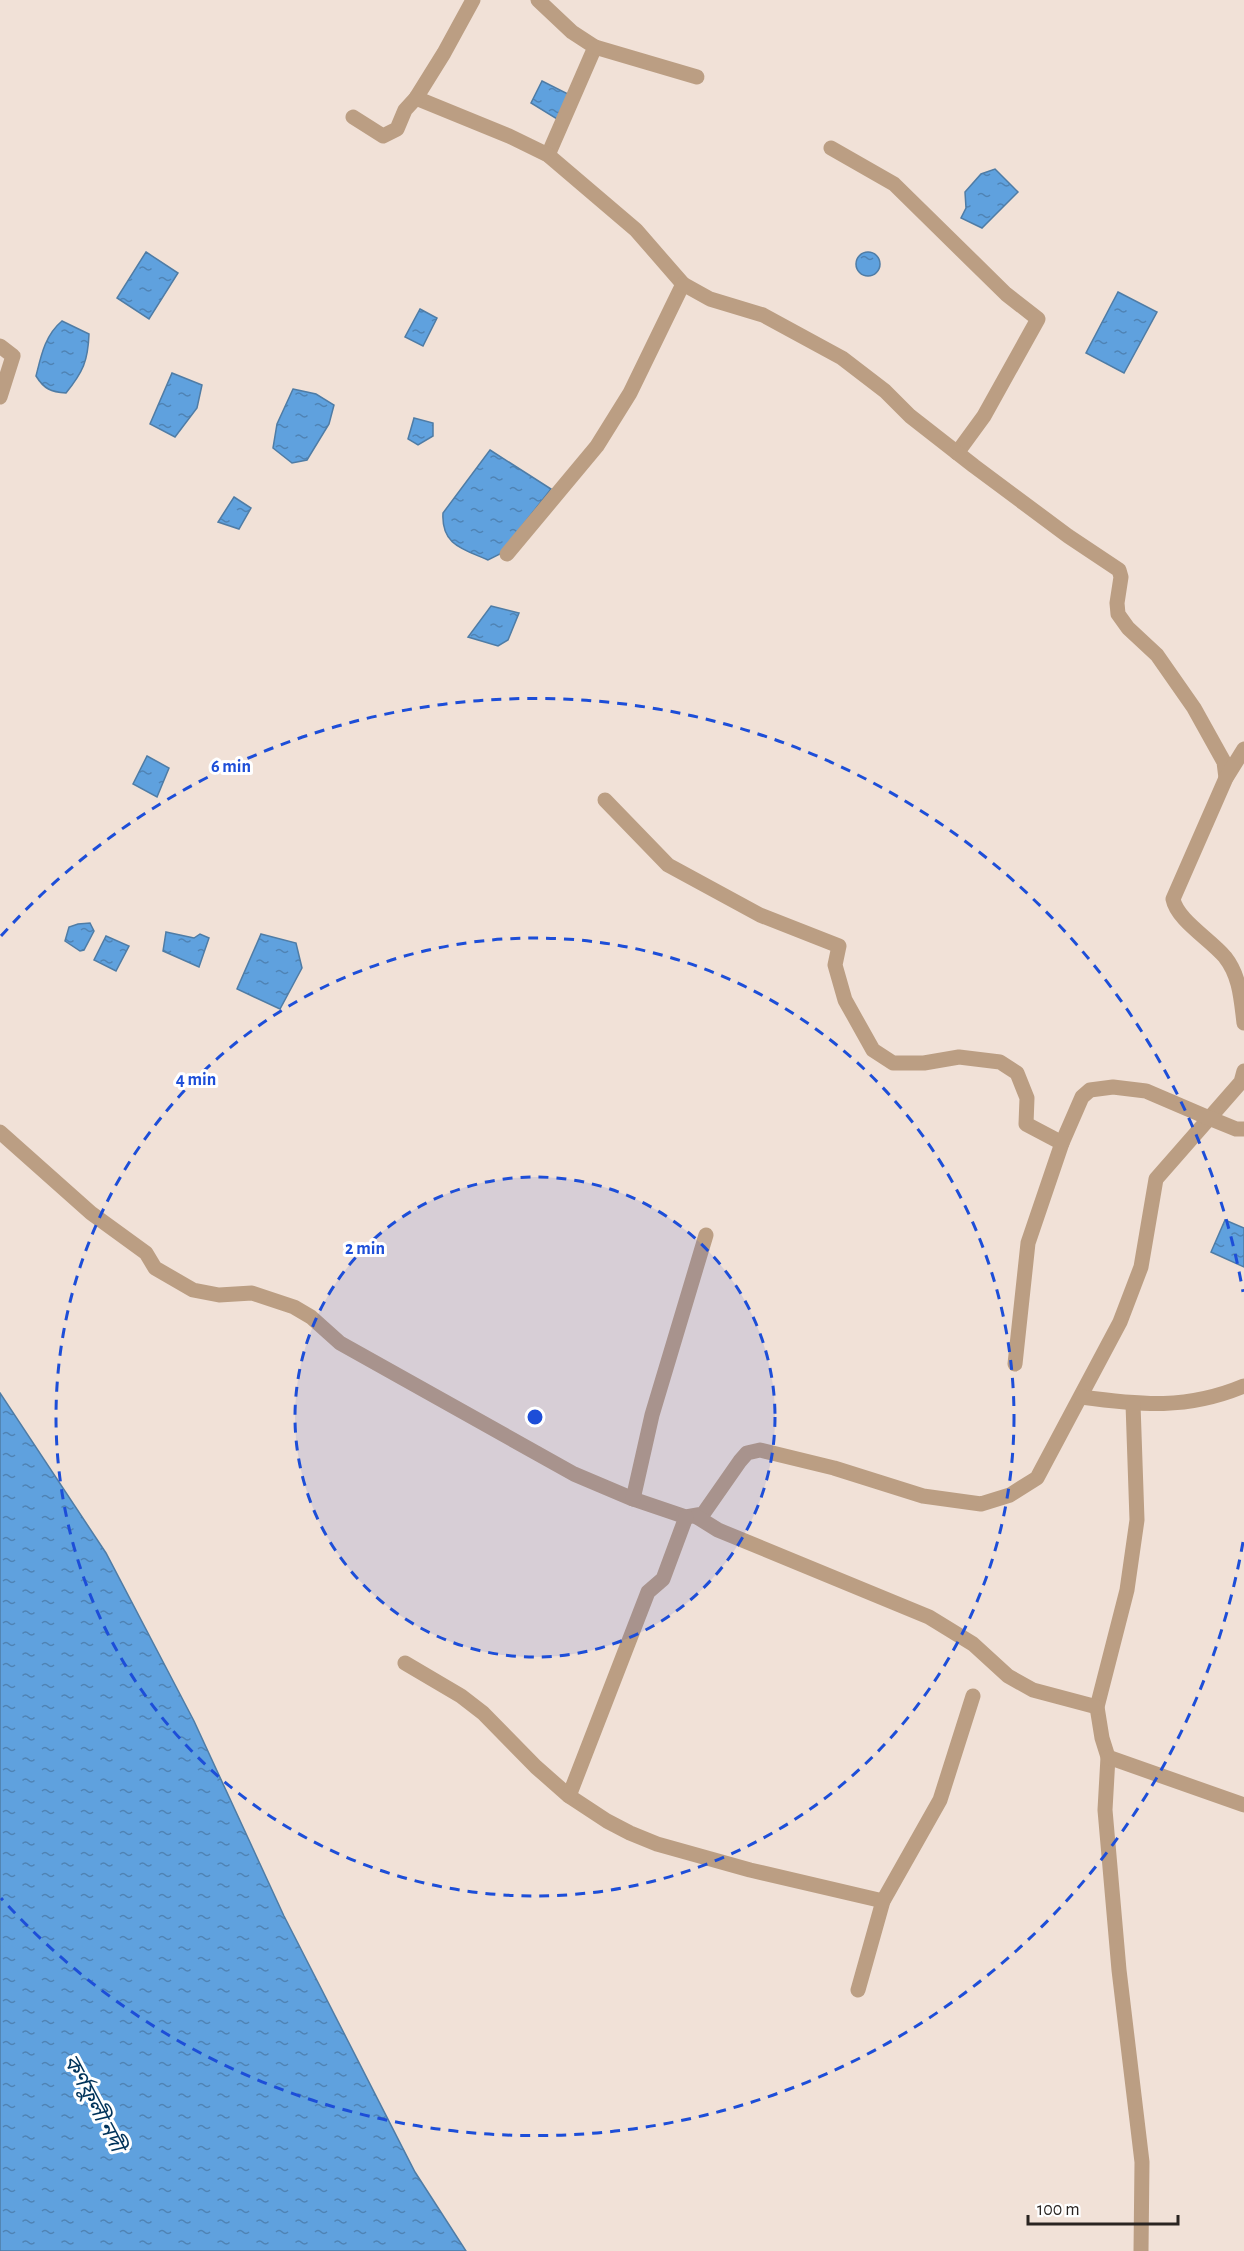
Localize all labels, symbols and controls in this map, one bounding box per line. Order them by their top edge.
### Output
text: 6 min [211,758,251,776]
text: 4 min [176,1071,216,1089]
text: 2 min [345,1240,385,1258]
centre of rings [525,1407,545,1427]
water label: কর্ণফুলী নদী [58,2050,133,2160]
scale bar [1028,2188,1178,2226]
text: 100 m [1037,2201,1080,2219]

